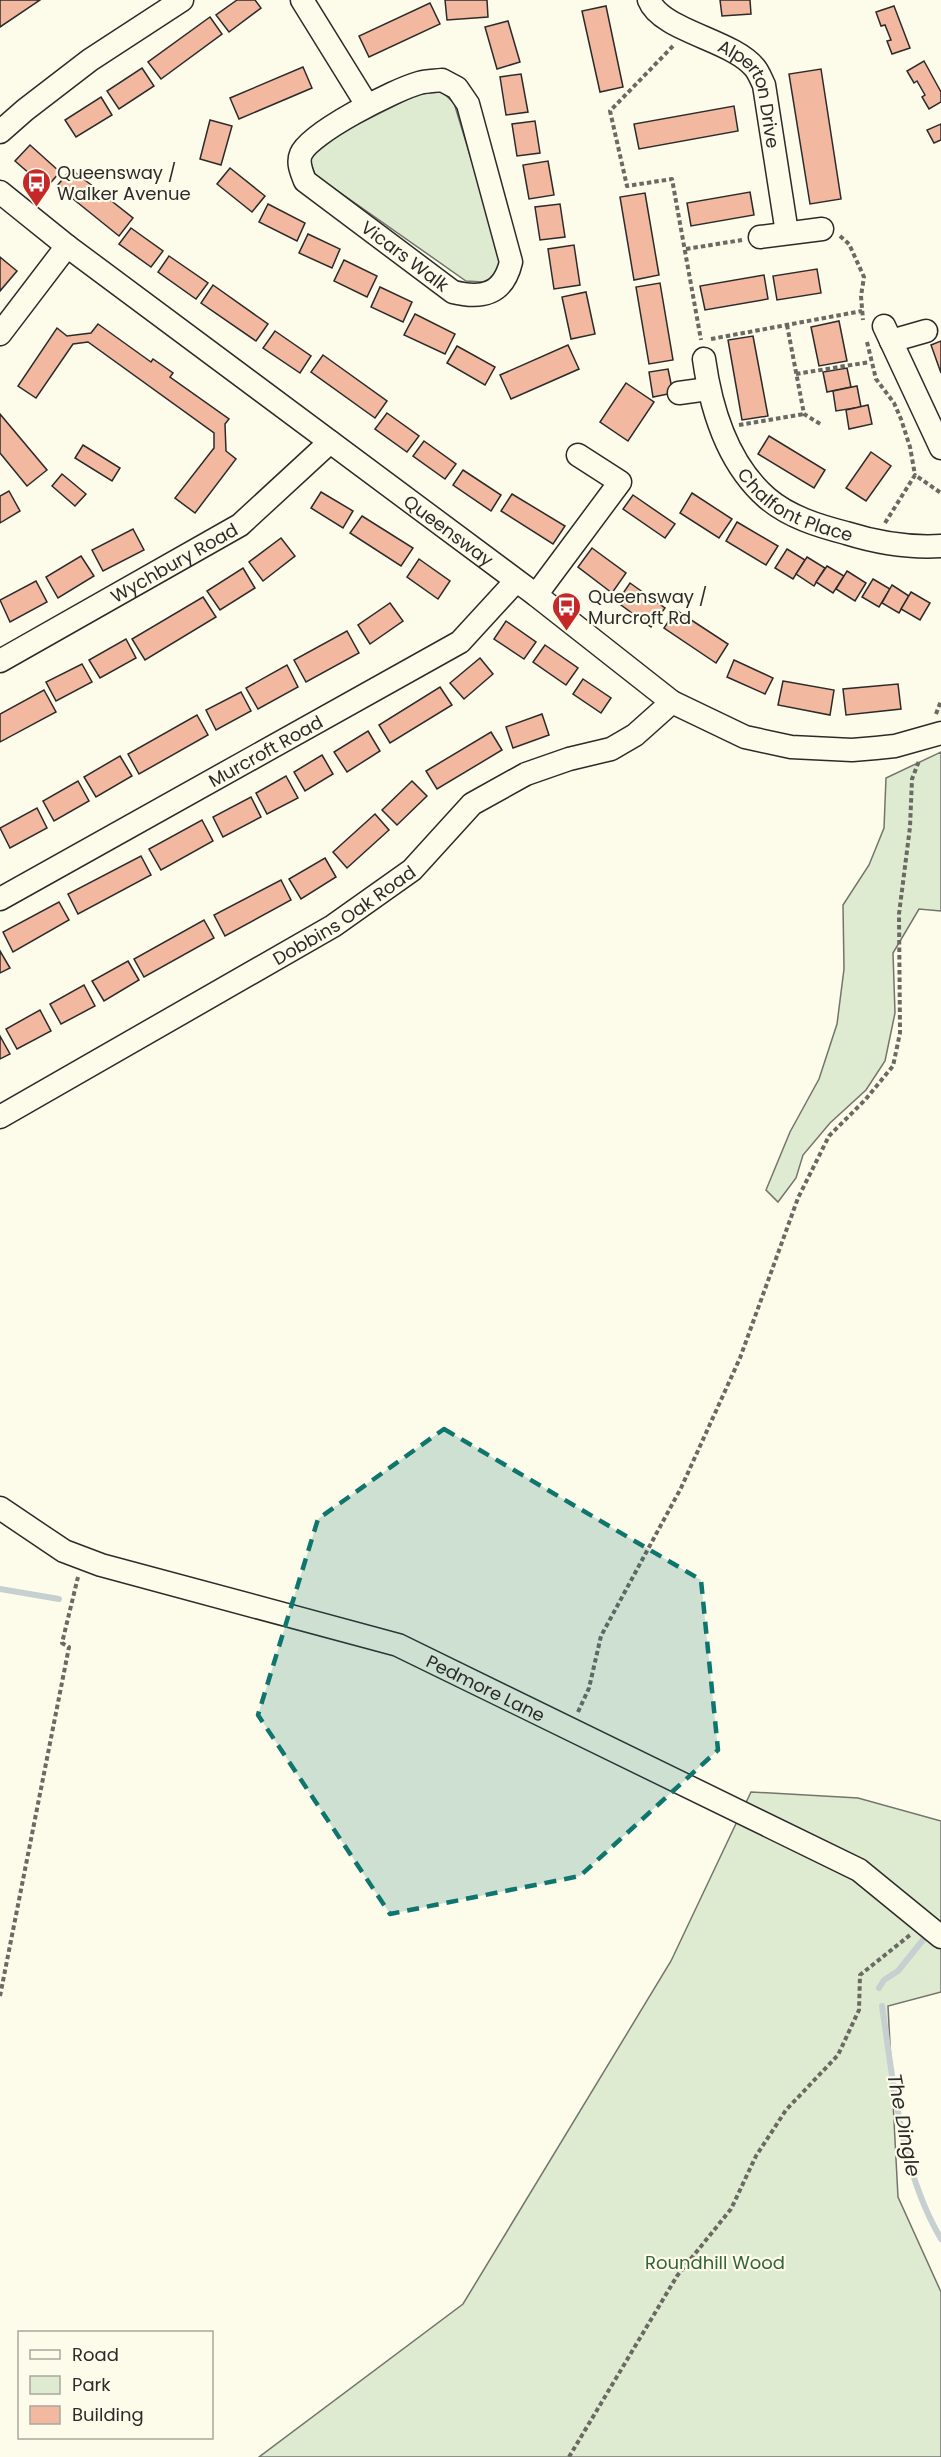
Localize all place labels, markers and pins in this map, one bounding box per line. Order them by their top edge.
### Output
place label: Queensway / Walker Avenue [57,160,191,206]
bus stop icon: Queensway / Walker Avenue [20,166,52,208]
place label: Queensway / Murcroft Rd [588,584,707,630]
bus stop icon: Queensway / Murcroft Rd [551,590,583,632]

